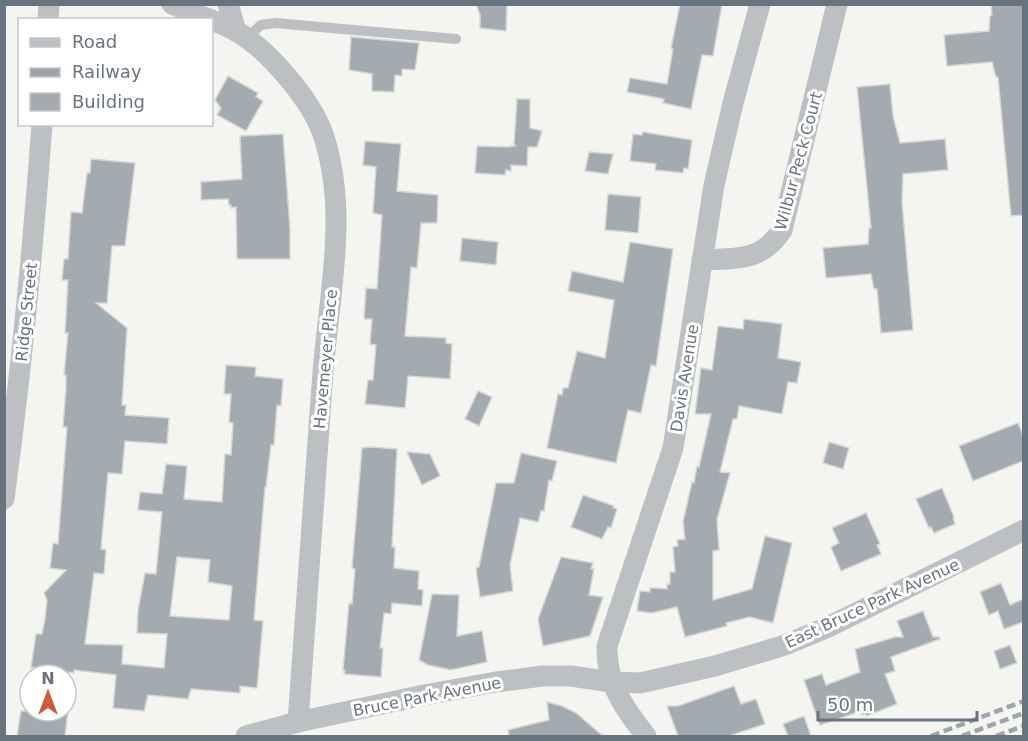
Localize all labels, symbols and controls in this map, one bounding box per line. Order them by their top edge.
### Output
legend [18,18,213,126]
text: Road [72,31,117,52]
text: Railway [72,61,142,82]
street label: Wilbur Peck Court [771,90,826,232]
text: Building [72,91,145,112]
street label: Ridge Street [12,262,41,362]
street label: Havemeyer Place [310,288,341,430]
street label: Davis Avenue [667,323,702,433]
street label: East Bruce Park Avenue [782,555,962,652]
north arrow [18,663,78,723]
text: N [41,669,55,688]
street label: Bruce Park Avenue [351,673,503,720]
scale bar [818,684,977,722]
text: 50 m [827,694,873,715]

